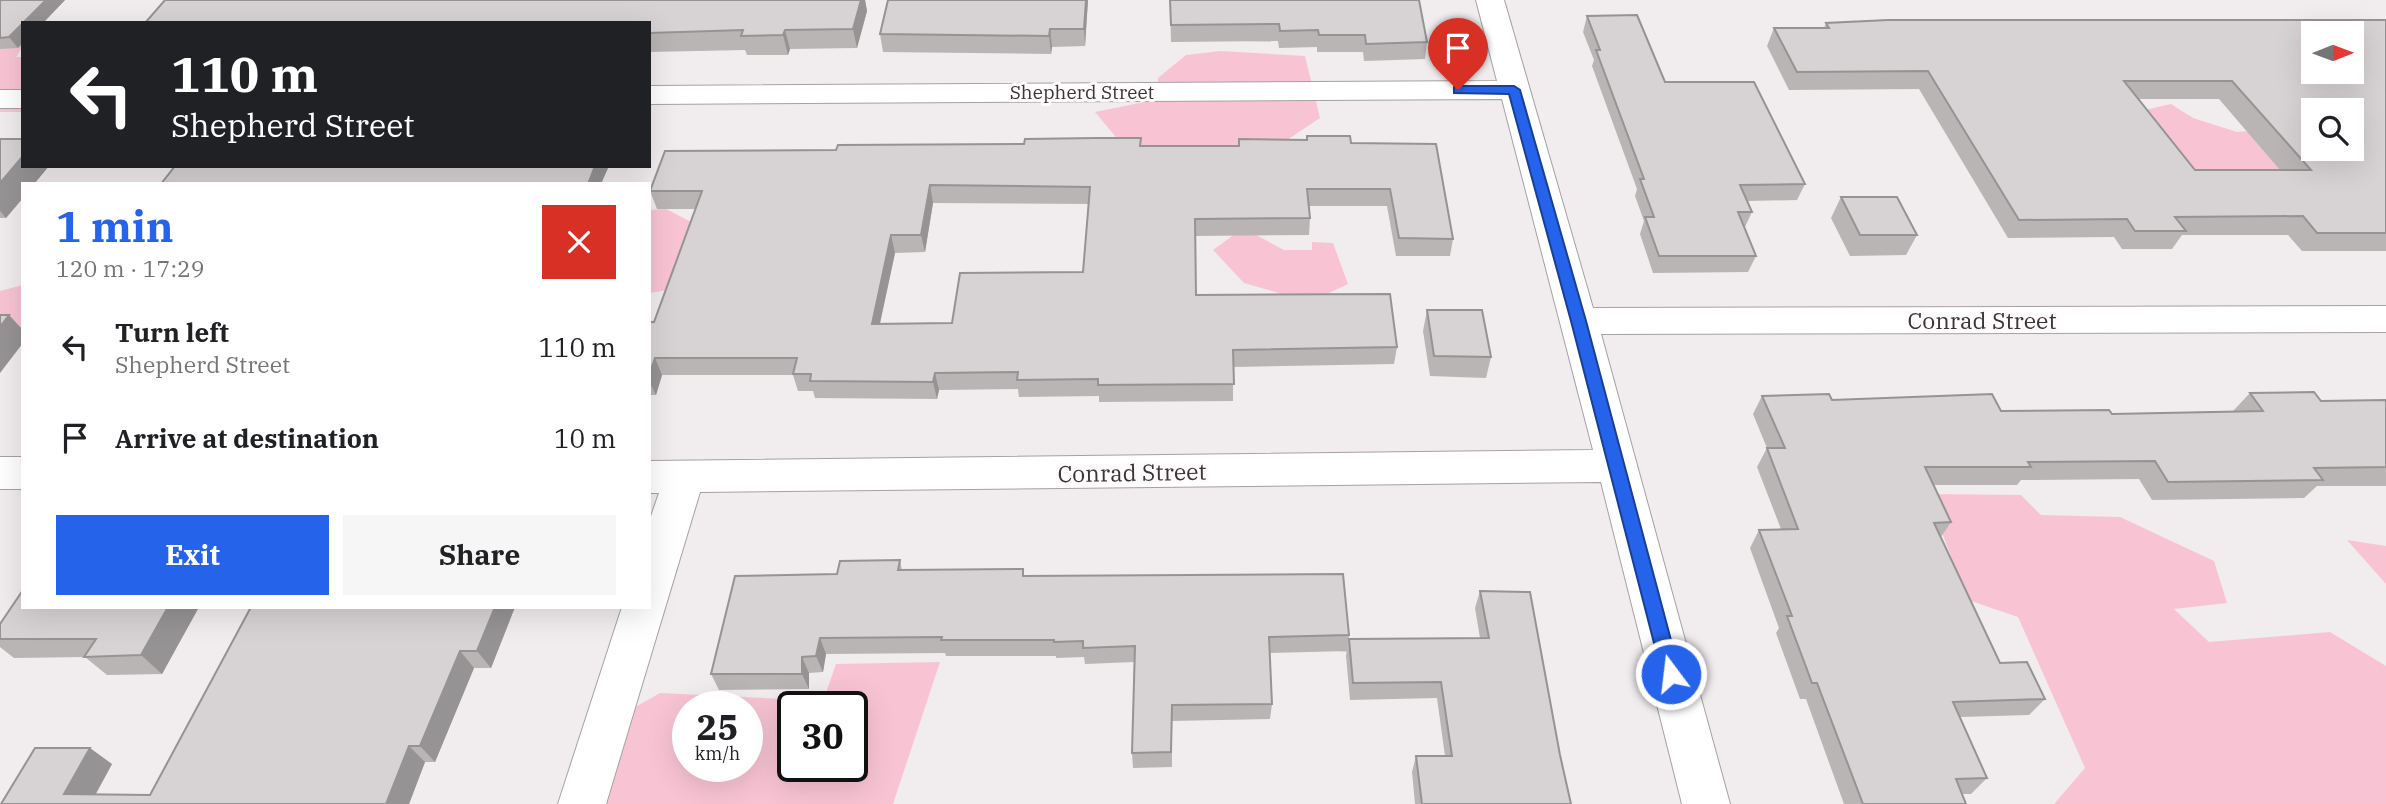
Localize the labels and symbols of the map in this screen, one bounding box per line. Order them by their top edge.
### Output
pin [1428,18,1488,90]
north arrow [2301,21,2364,84]
street label: Shepherd Street [1010,80,1155,104]
street label: Conrad Street [1907,305,2057,335]
street label: Conrad Street [1057,456,1207,488]
position arrow [1634,637,1708,711]
speed limit sign: 30 [777,691,868,782]

